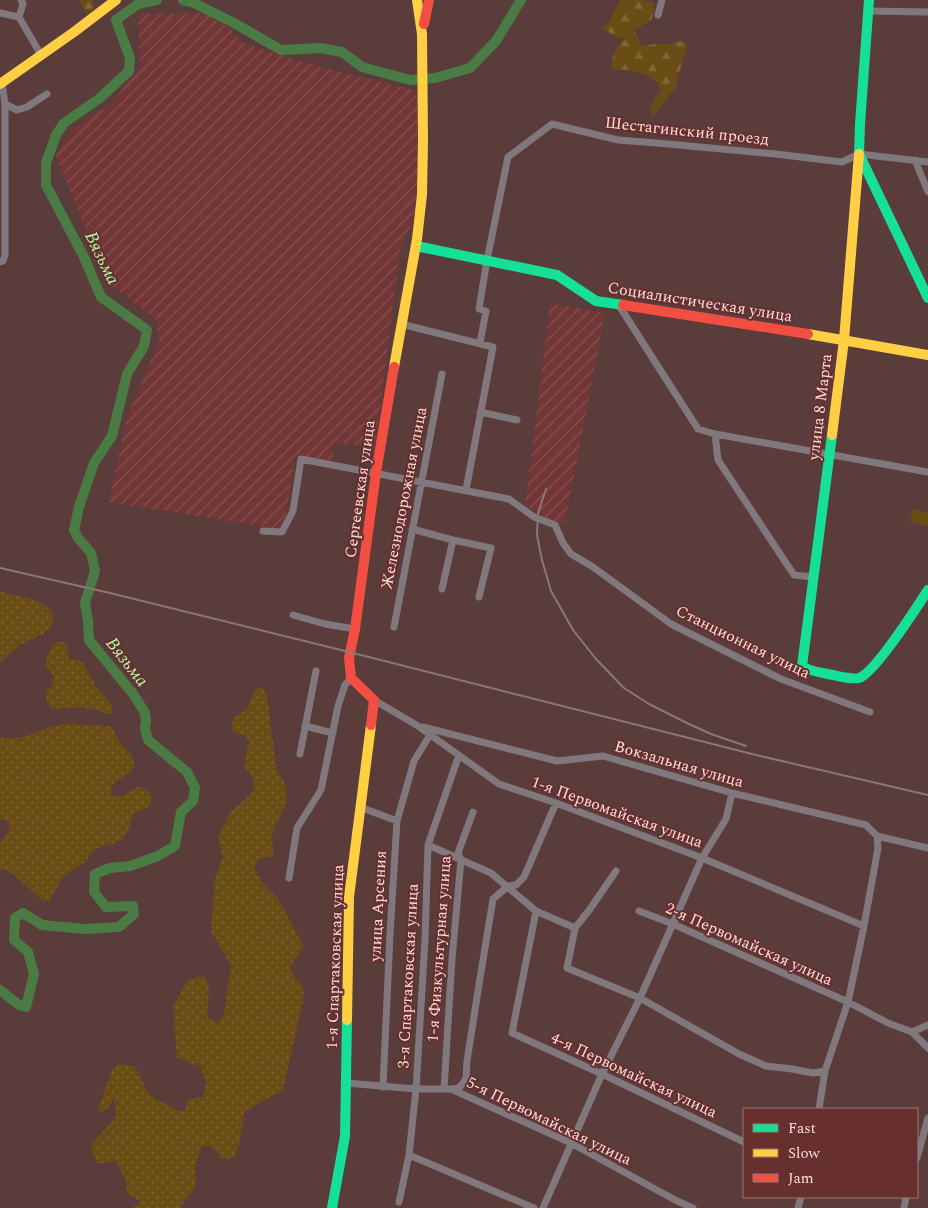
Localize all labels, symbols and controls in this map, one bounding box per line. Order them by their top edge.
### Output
street label: Шестагинский проезд [604,110,770,152]
water label: Вязьма [77,227,127,289]
street label: Социалистическая улица [606,276,794,328]
street label: улица 8 Марта [801,352,838,463]
street label: Железнодорожная улица [375,405,434,591]
street label: Сергеевская улица [338,418,382,560]
street label: Станционная улица [672,599,814,685]
water label: Вязьма [99,631,155,693]
street label: Вокзальная улица [612,734,747,794]
street label: 1-я Первомайская улица [528,770,706,854]
street label: улица Арсения [363,850,393,963]
street label: 1-я Физкультурная улица [420,855,458,1043]
street label: 1-я Спартаковская улица [320,864,350,1050]
street label: 3-я Спартаковская улица [391,883,425,1069]
street label: 2-я Первомайская улица [661,896,837,992]
street label: 4-я Первомайская улица [547,1026,721,1124]
street label: 5-я Первомайская улица [462,1071,636,1172]
legend [743,1108,918,1198]
text: Fast [788,1117,816,1140]
text: Slow [788,1142,820,1165]
text: Jam [788,1167,814,1190]

